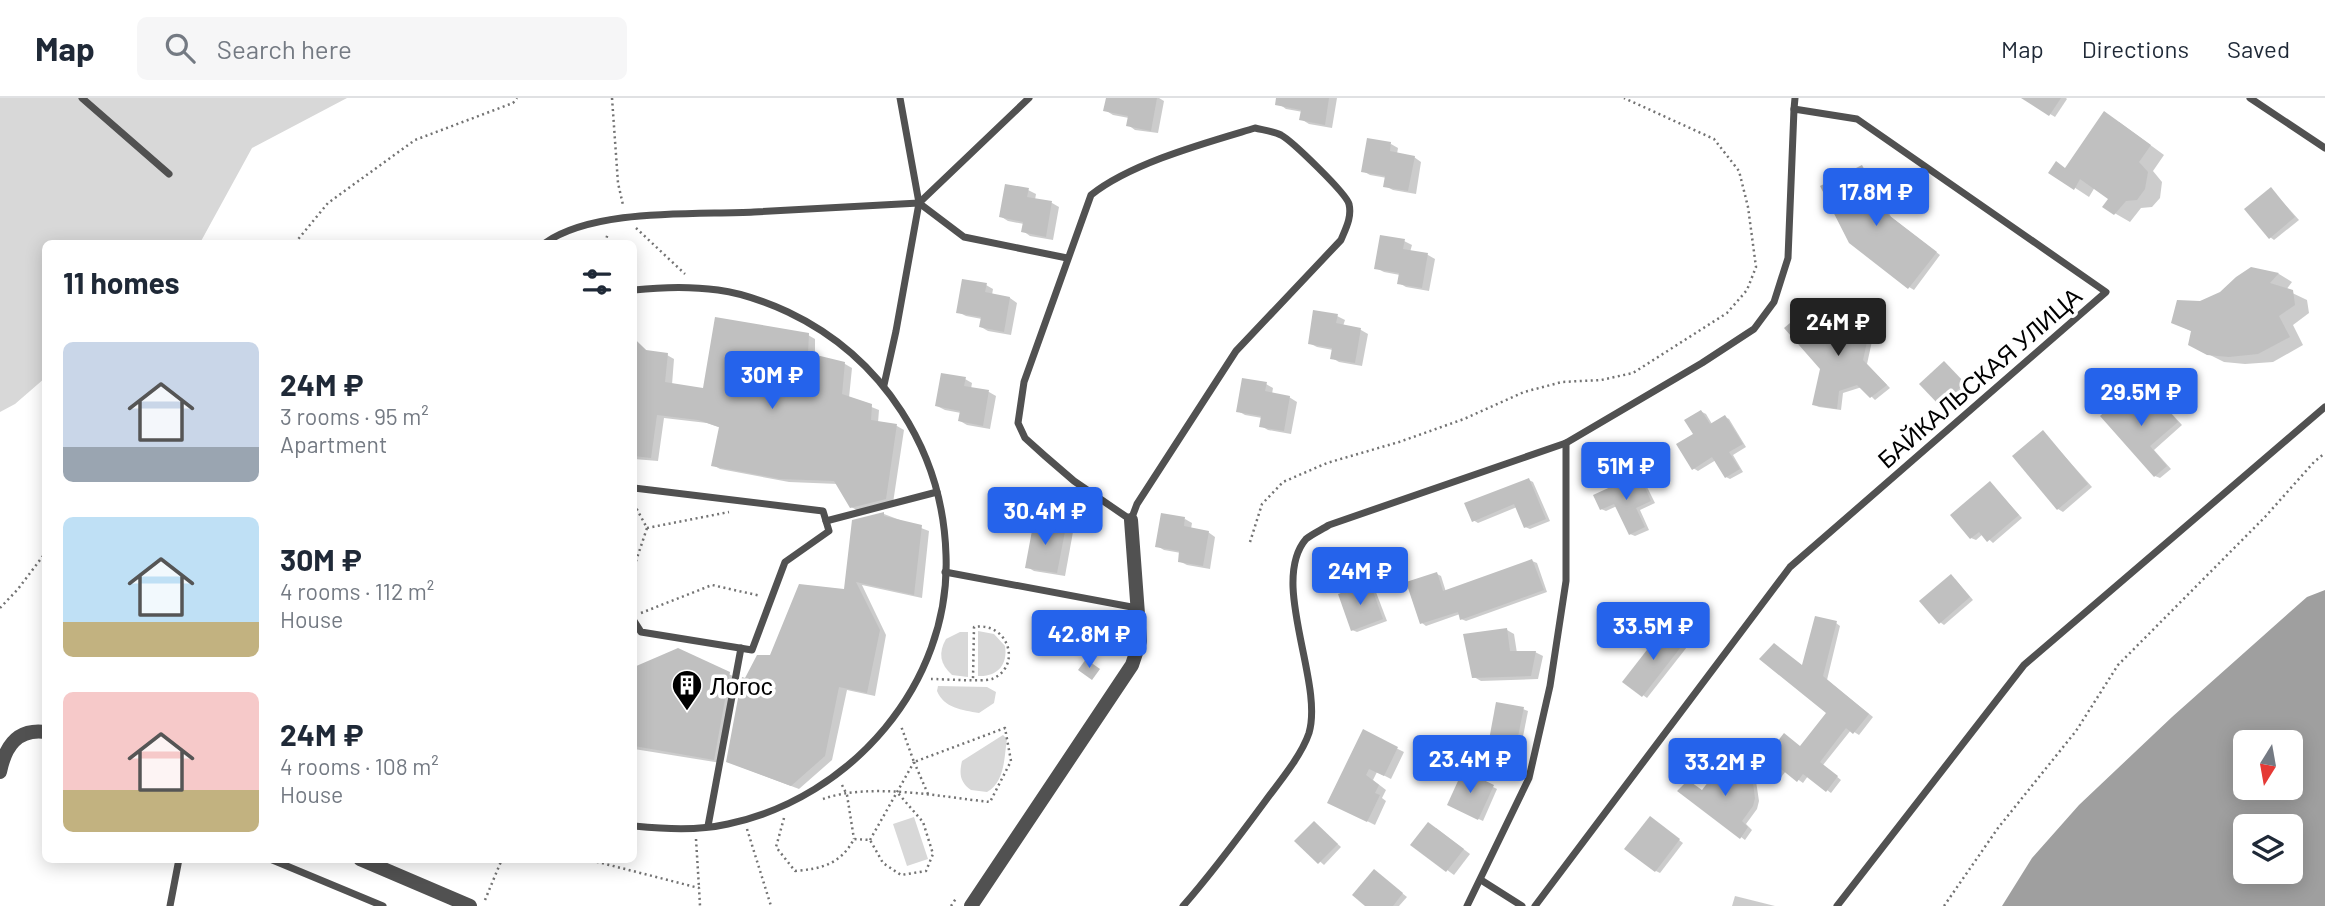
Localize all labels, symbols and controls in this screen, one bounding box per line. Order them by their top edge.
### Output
search box [137,17,627,80]
text: Map [35,28,95,68]
icon: search [161,29,199,67]
text: Search here [217,33,352,64]
text: Map [2001,34,2044,63]
text: Directions [2082,34,2189,63]
text: Saved [2227,34,2290,63]
pin: 17.8M ₽ [1811,169,1941,228]
text: 17.8M ₽ [1839,177,1913,205]
icon: filters [578,263,616,301]
text: 11 homes [63,264,180,300]
street label: БАЙКАЛЬСКАЯ УЛИЦА [1871,281,2087,473]
pin: 24M ₽ [1789,299,1887,358]
text: 24M ₽ [1806,307,1870,335]
pin: 30M ₽ [723,352,821,411]
text: 30M ₽ [741,360,803,388]
text: 24M ₽ [280,366,363,402]
pin: 29.5M ₽ [2076,368,2206,428]
icon: home [119,370,203,454]
text: 29.5M ₽ [2101,377,2181,405]
text: 3 rooms · 95 m² [280,402,429,430]
text: Apartment [280,430,387,458]
pin: 51M ₽ [1577,442,1675,502]
text: 51M ₽ [1597,451,1655,479]
pin: 30.4M ₽ [980,488,1110,547]
text: 30.4M ₽ [1004,496,1086,524]
text: 30M ₽ [280,541,362,577]
icon: home [119,545,203,629]
pin: 24M ₽ [1311,547,1409,607]
text: 24M ₽ [1328,556,1392,584]
text: 4 rooms · 112 m² [280,577,434,605]
pin: 33.5M ₽ [1588,602,1718,662]
text: House [280,605,343,633]
pin: 42.8M ₽ [1024,610,1154,670]
text: 33.5M ₽ [1613,611,1693,639]
text: 42.8M ₽ [1048,619,1130,647]
building icon: Логос [670,668,704,712]
place label: Логос [710,671,773,700]
text: 24M ₽ [280,716,363,752]
icon: home [119,720,203,804]
north arrow [2233,730,2303,800]
map controls [2233,730,2303,884]
pin: 23.4M ₽ [1405,736,1535,795]
pin: 33.2M ₽ [1660,738,1790,798]
text: 23.4M ₽ [1429,744,1511,772]
text: 33.2M ₽ [1684,747,1766,775]
text: 4 rooms · 108 m² [280,752,439,780]
text: House [280,780,343,808]
button: layers [2233,814,2303,884]

